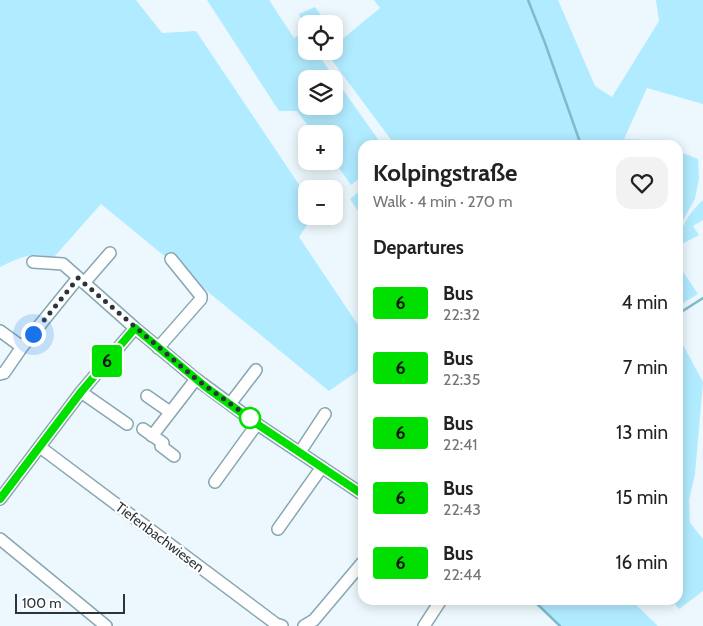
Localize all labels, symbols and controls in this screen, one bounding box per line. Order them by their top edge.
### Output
map controls [298,15,343,225]
button: locate [298,15,343,60]
button: layers [298,70,343,115]
button: + [298,125,343,170]
button: heart [616,157,668,209]
text: Kolpingstraße [373,158,517,187]
button: − [298,180,343,225]
text: Walk · 4 min · 270 m [373,192,512,211]
text: Departures [373,236,464,259]
text: Bus [443,282,473,305]
text: 4 min [621,291,668,314]
text: 6 [395,292,406,314]
text: 22:32 [443,305,480,324]
your location [21,322,46,347]
line badge: 6 [91,345,123,377]
text: Bus [443,347,473,370]
text: 6 [102,350,112,372]
text: 7 min [623,356,668,379]
text: 6 [395,357,406,379]
text: 22:35 [443,370,480,389]
unlabelled marker [239,407,261,429]
text: Bus [443,412,473,435]
text: 13 min [616,421,668,444]
text: 6 [395,422,406,444]
text: 22:41 [443,435,478,454]
text: Bus [443,477,473,500]
text: 15 min [616,486,668,509]
text: 6 [395,487,406,509]
street label: Tiefenbachwiesen [112,498,208,576]
text: 22:43 [443,500,481,519]
text: Bus [443,542,473,565]
text: 16 min [615,551,668,574]
text: 6 [395,552,406,574]
text: 22:44 [443,565,482,584]
scale bar [15,591,125,614]
text: 100 m [22,594,62,612]

